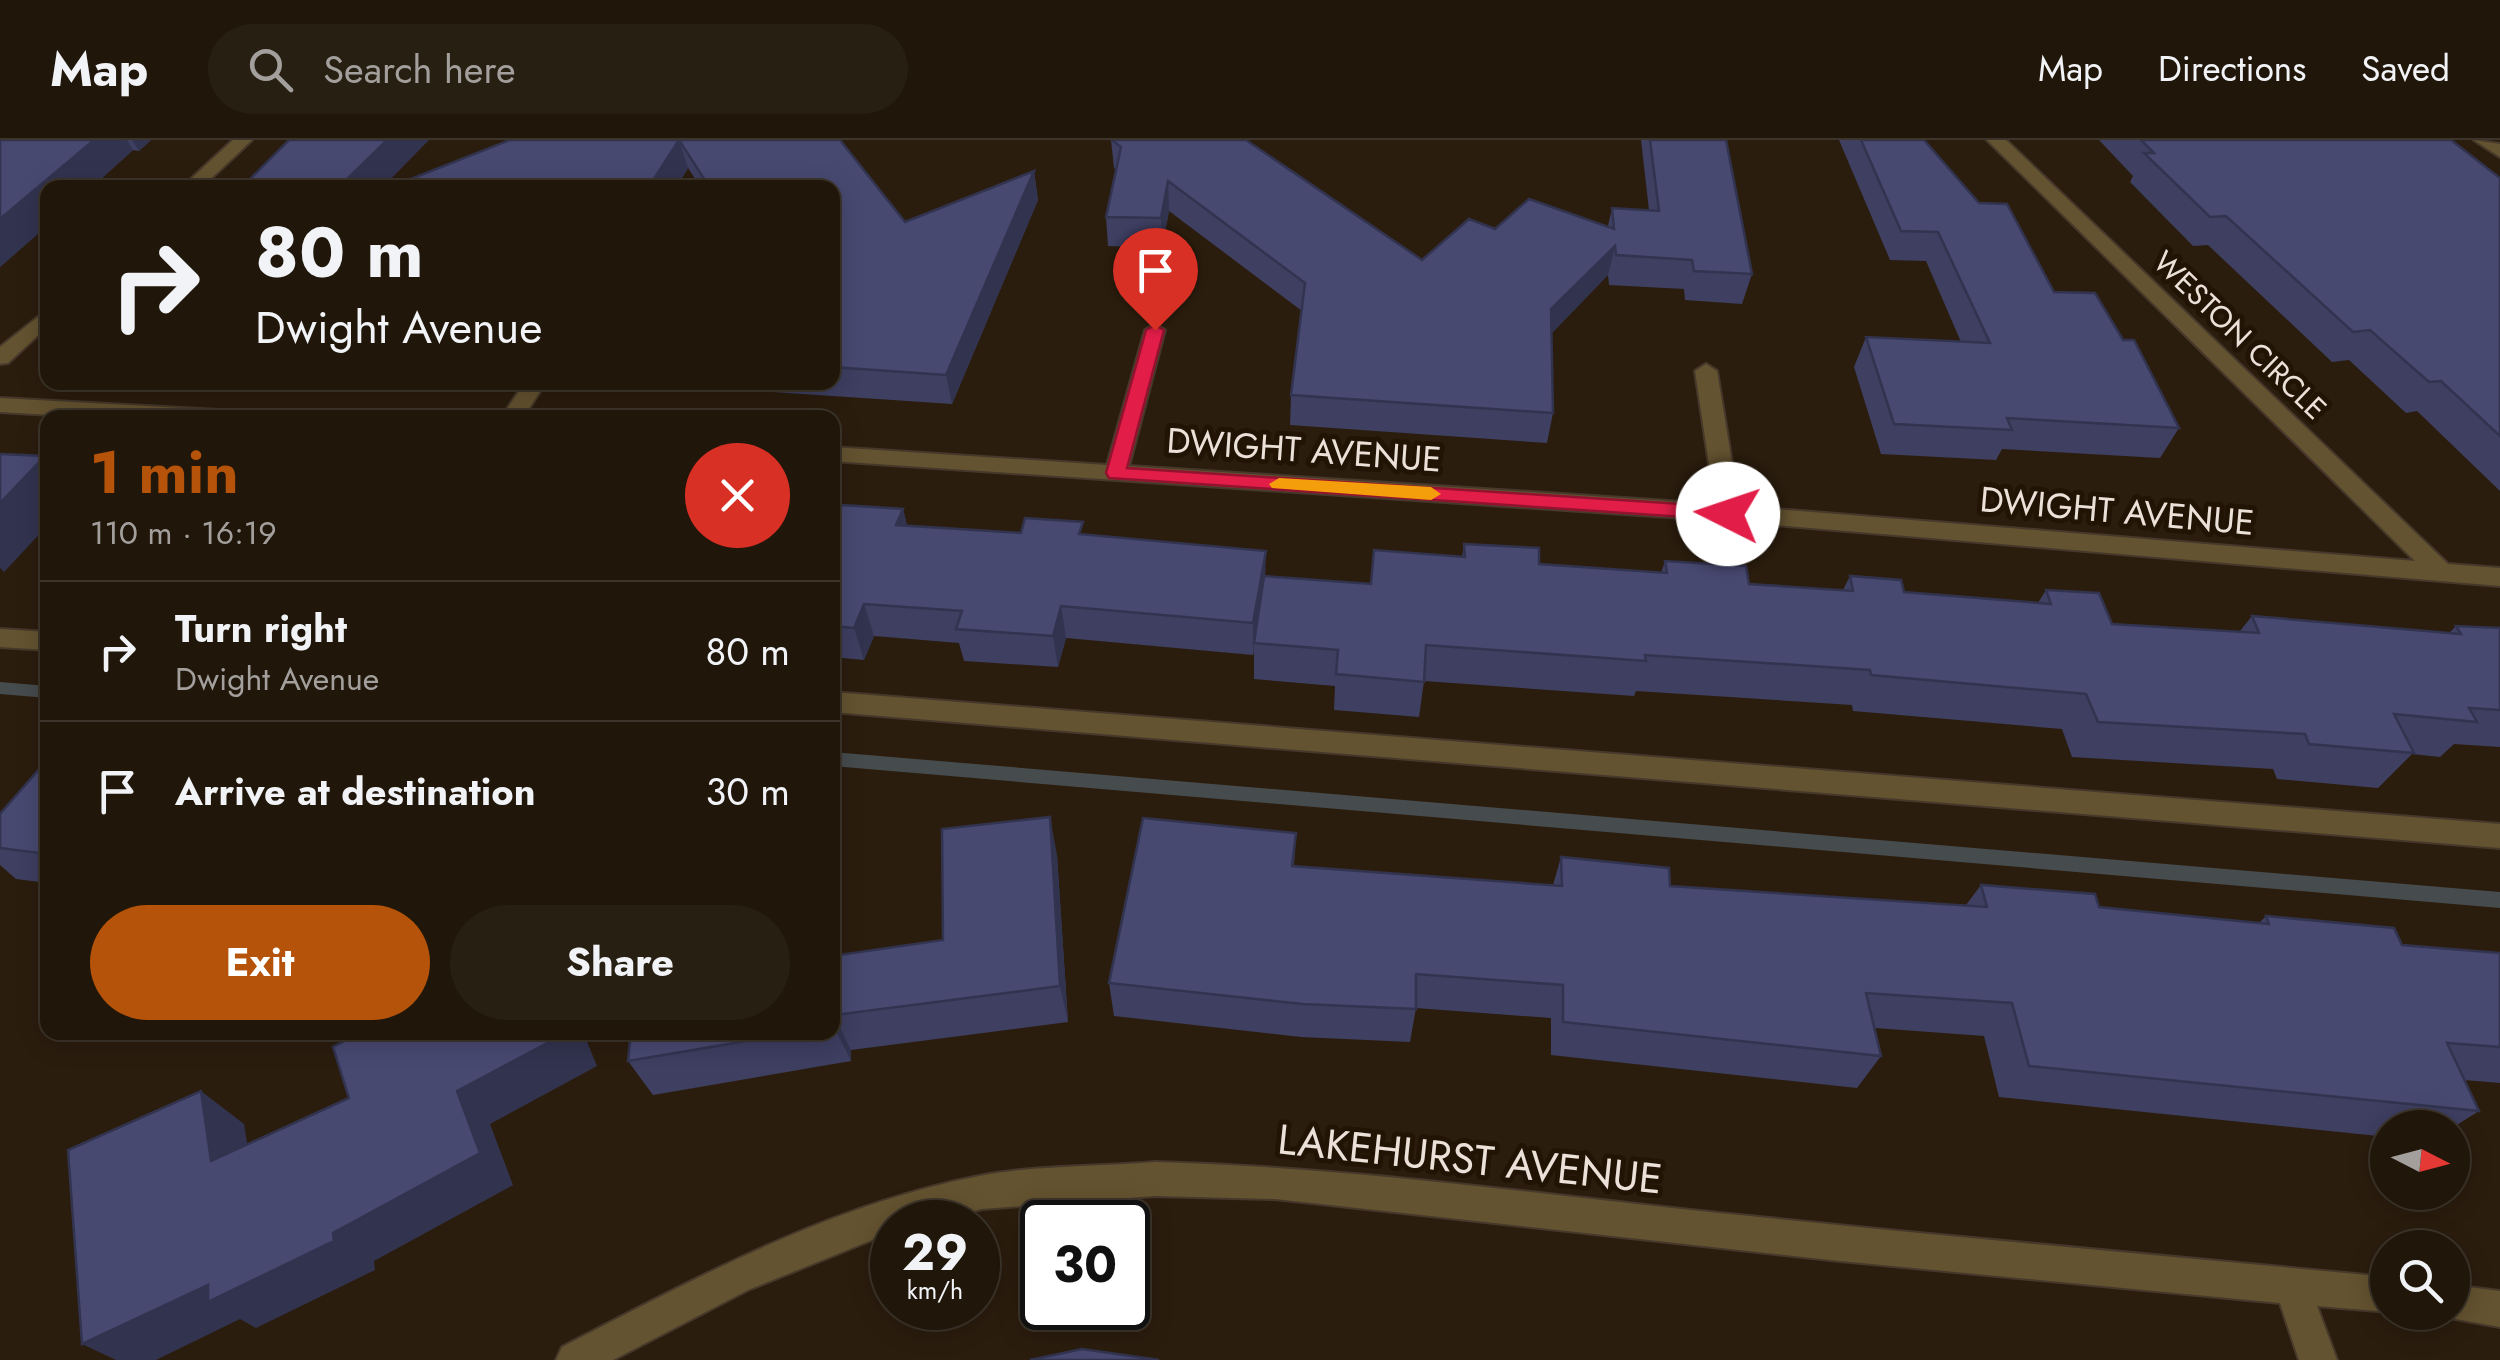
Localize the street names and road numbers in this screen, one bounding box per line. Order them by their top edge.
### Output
street label: WESTON CIRCLE [2144,241,2336,429]
street label: DWIGHT AVENUE [1165,415,1443,485]
street label: DWIGHT AVENUE [1978,474,2256,548]
street label: LAKEHURST AVENUE [1275,1108,1665,1210]

